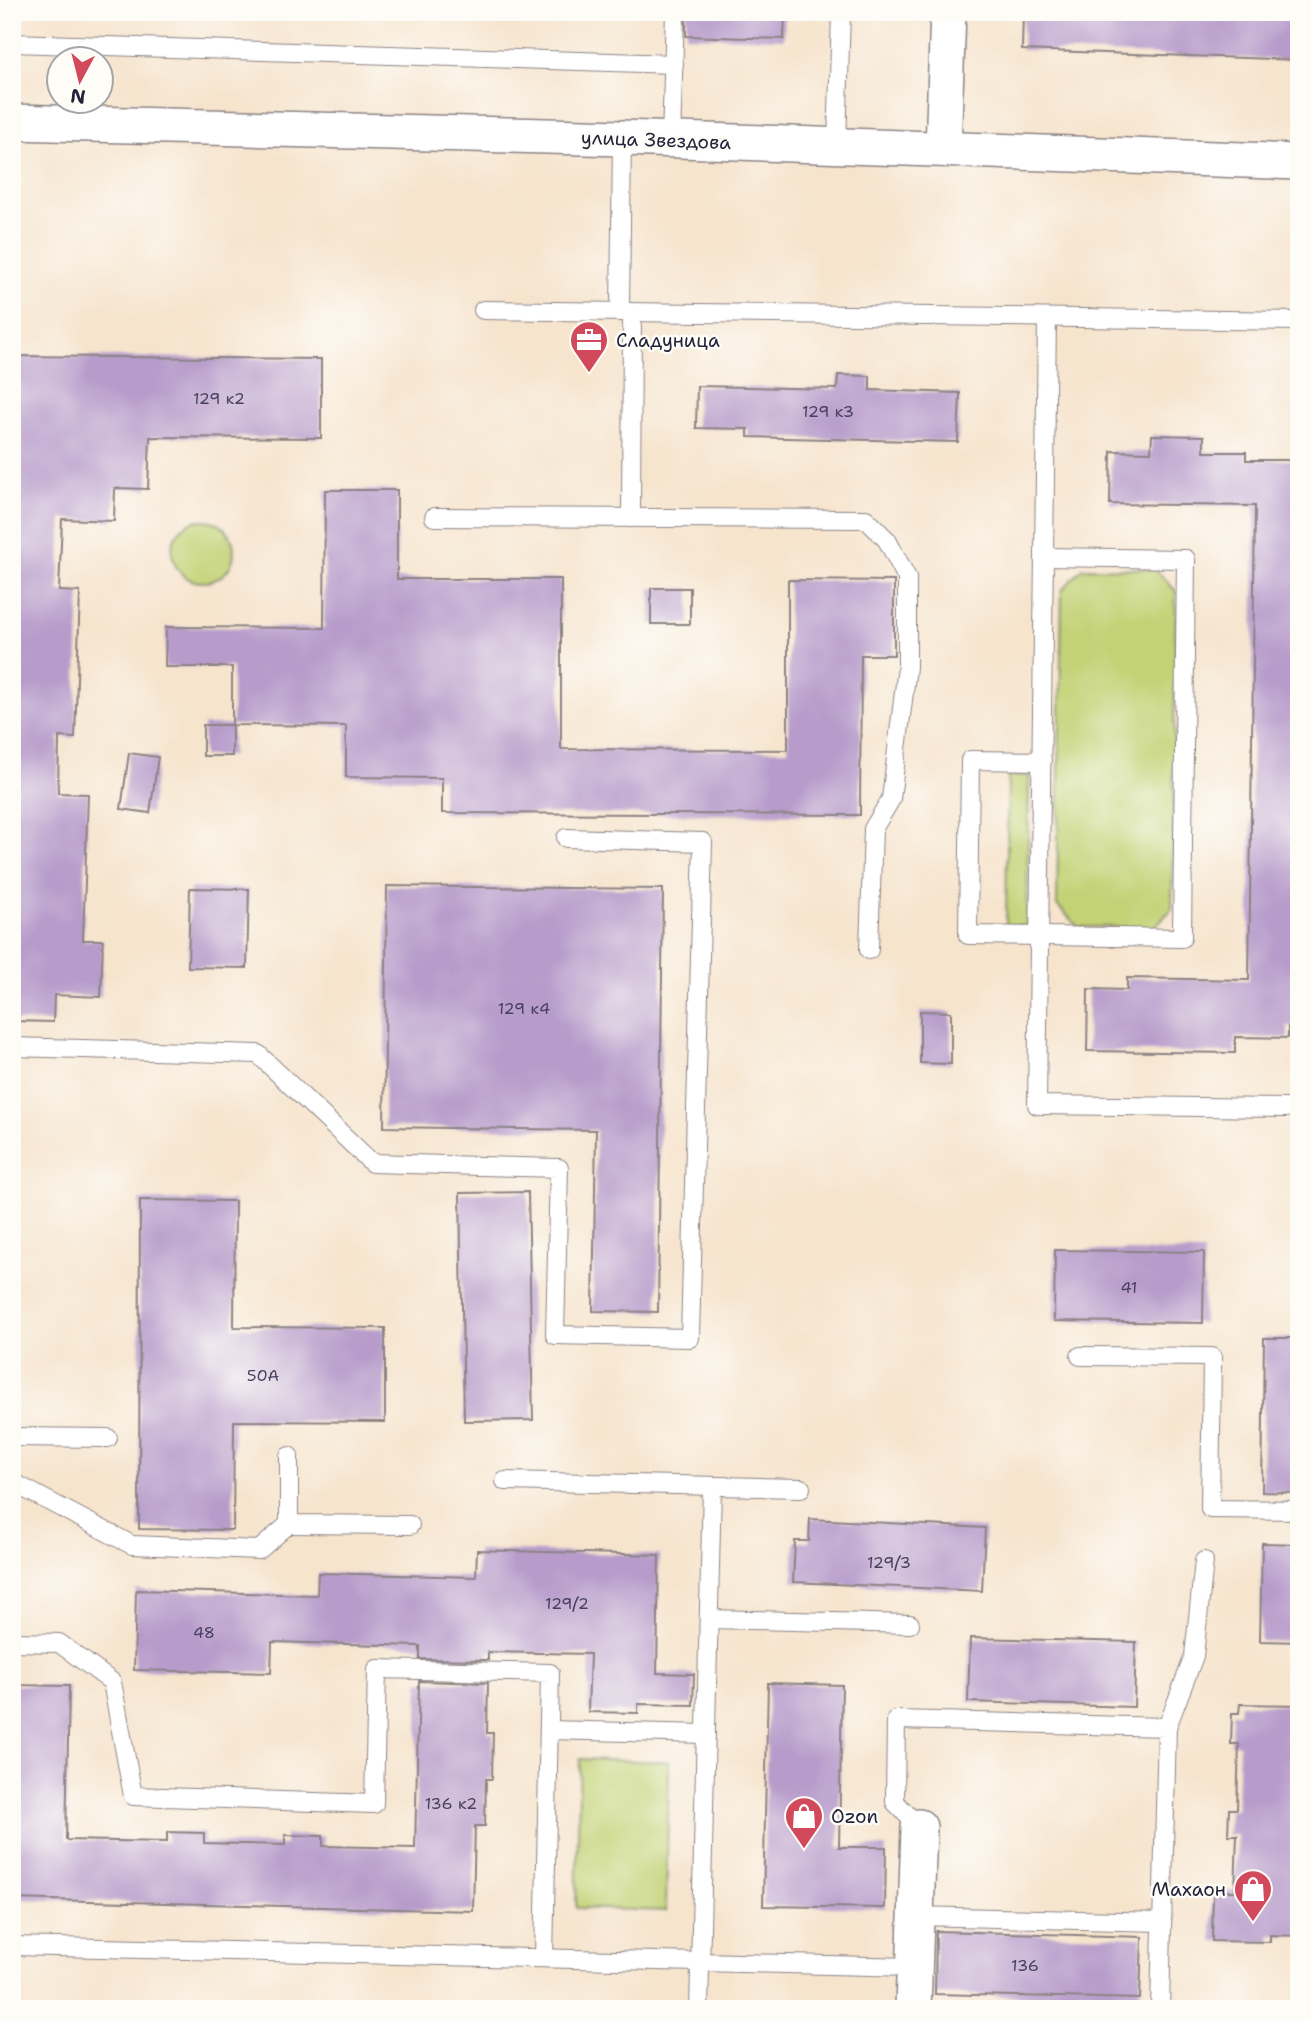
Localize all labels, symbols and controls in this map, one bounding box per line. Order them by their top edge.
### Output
north arrow [46,46,116,116]
text: N [69,83,87,110]
street label: улица Звездова [581,125,732,155]
office icon: Сладуница [568,319,610,374]
place label: Сладуница [616,328,720,353]
house number: 129 к2 [193,388,245,409]
house number: 129 к3 [802,401,854,422]
house number: 129 к4 [498,998,550,1019]
house number: 41 [1120,1277,1138,1298]
house number: 50А [247,1365,279,1386]
house number: 129/3 [867,1552,911,1573]
house number: 129/2 [545,1593,589,1614]
house number: 48 [193,1622,215,1643]
house number: 136 к2 [425,1793,477,1814]
shop icon: Ozon [783,1795,825,1850]
place label: Ozon [831,1804,878,1829]
shop icon: Махаон [1232,1868,1274,1923]
place label: Махаон [1151,1877,1226,1902]
house number: 136 [1011,1955,1039,1976]

